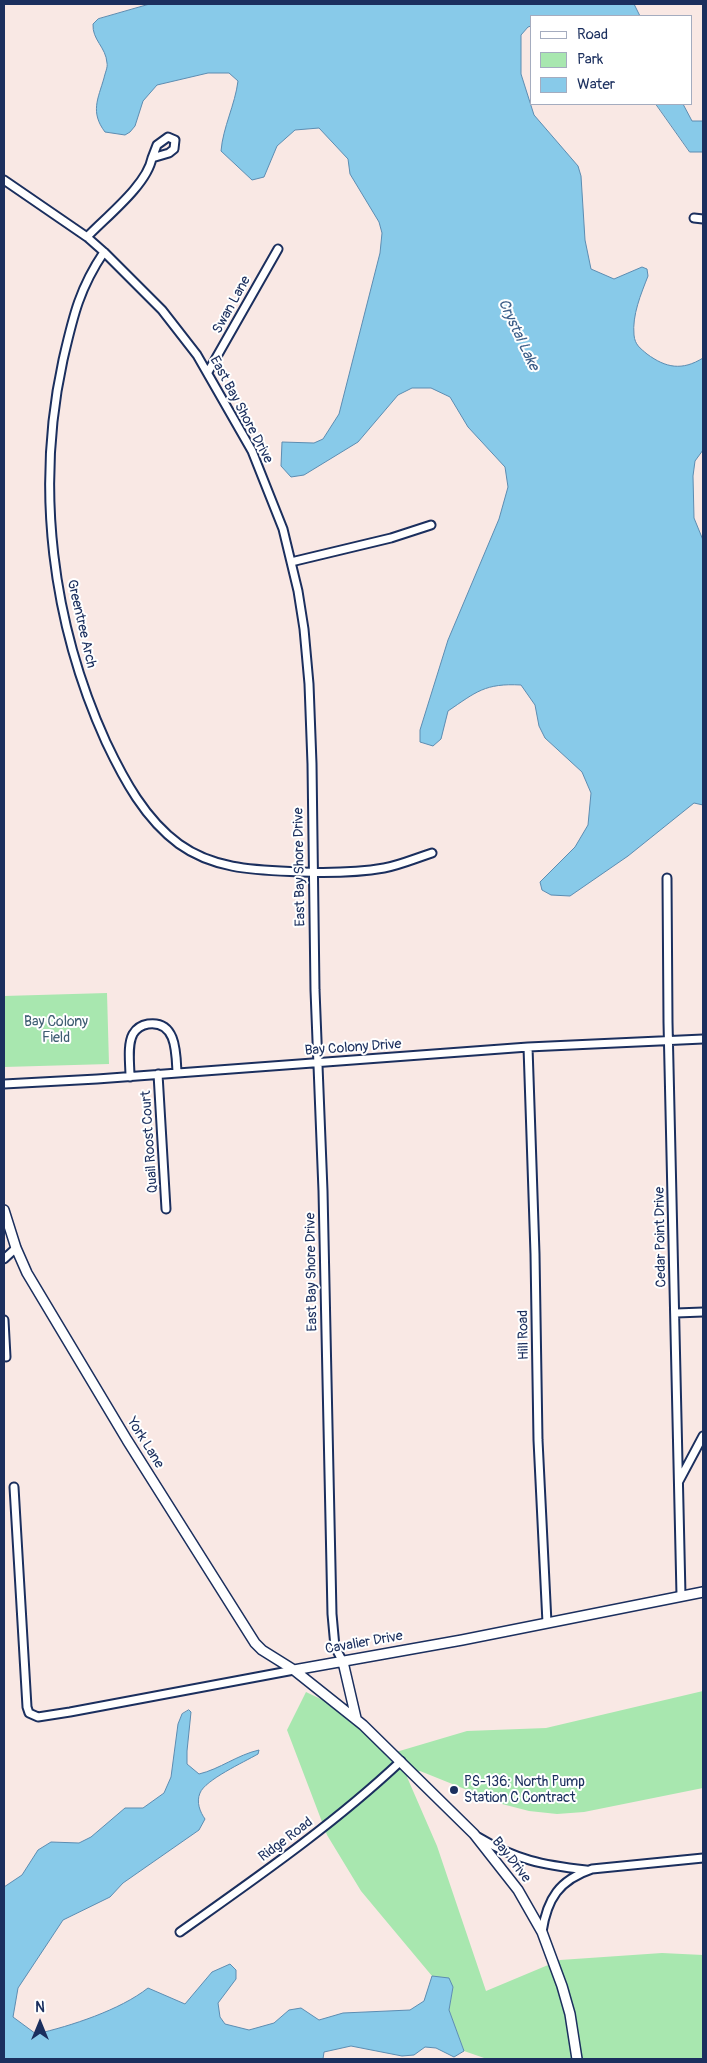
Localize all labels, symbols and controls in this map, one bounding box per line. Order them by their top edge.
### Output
legend [530,15,692,105]
text: Road [577,25,608,44]
text: Park [577,50,603,69]
text: Water [577,75,615,94]
street label: Swan Lane [209,273,255,337]
water label: Crystal Lake [494,296,542,374]
street label: East Bay Shore Drive [206,354,276,466]
street label: Greentree Arch [63,578,99,670]
street label: East Bay Shore Drive [291,807,309,927]
park label: Bay Colony Field [24,1014,88,1046]
street label: Bay Colony Drive [304,1036,402,1060]
street label: Quail Roost Court [138,1090,162,1194]
street label: Cedar Point Drive [652,1186,670,1288]
street label: East Bay Shore Drive [303,1212,321,1332]
street label: Hill Road [515,1310,533,1360]
street label: York Lane [123,1414,167,1472]
street label: Cavalier Drive [324,1628,404,1658]
place label: PS-136; North Pump Station C Contract [464,1774,585,1806]
marker: PS-136; North Pump Station C Contract [448,1784,460,1796]
street label: Ridge Road [256,1814,316,1866]
street label: Bay Drive [488,1834,534,1886]
north arrow [15,1998,65,2048]
text: N [35,1999,45,2016]

